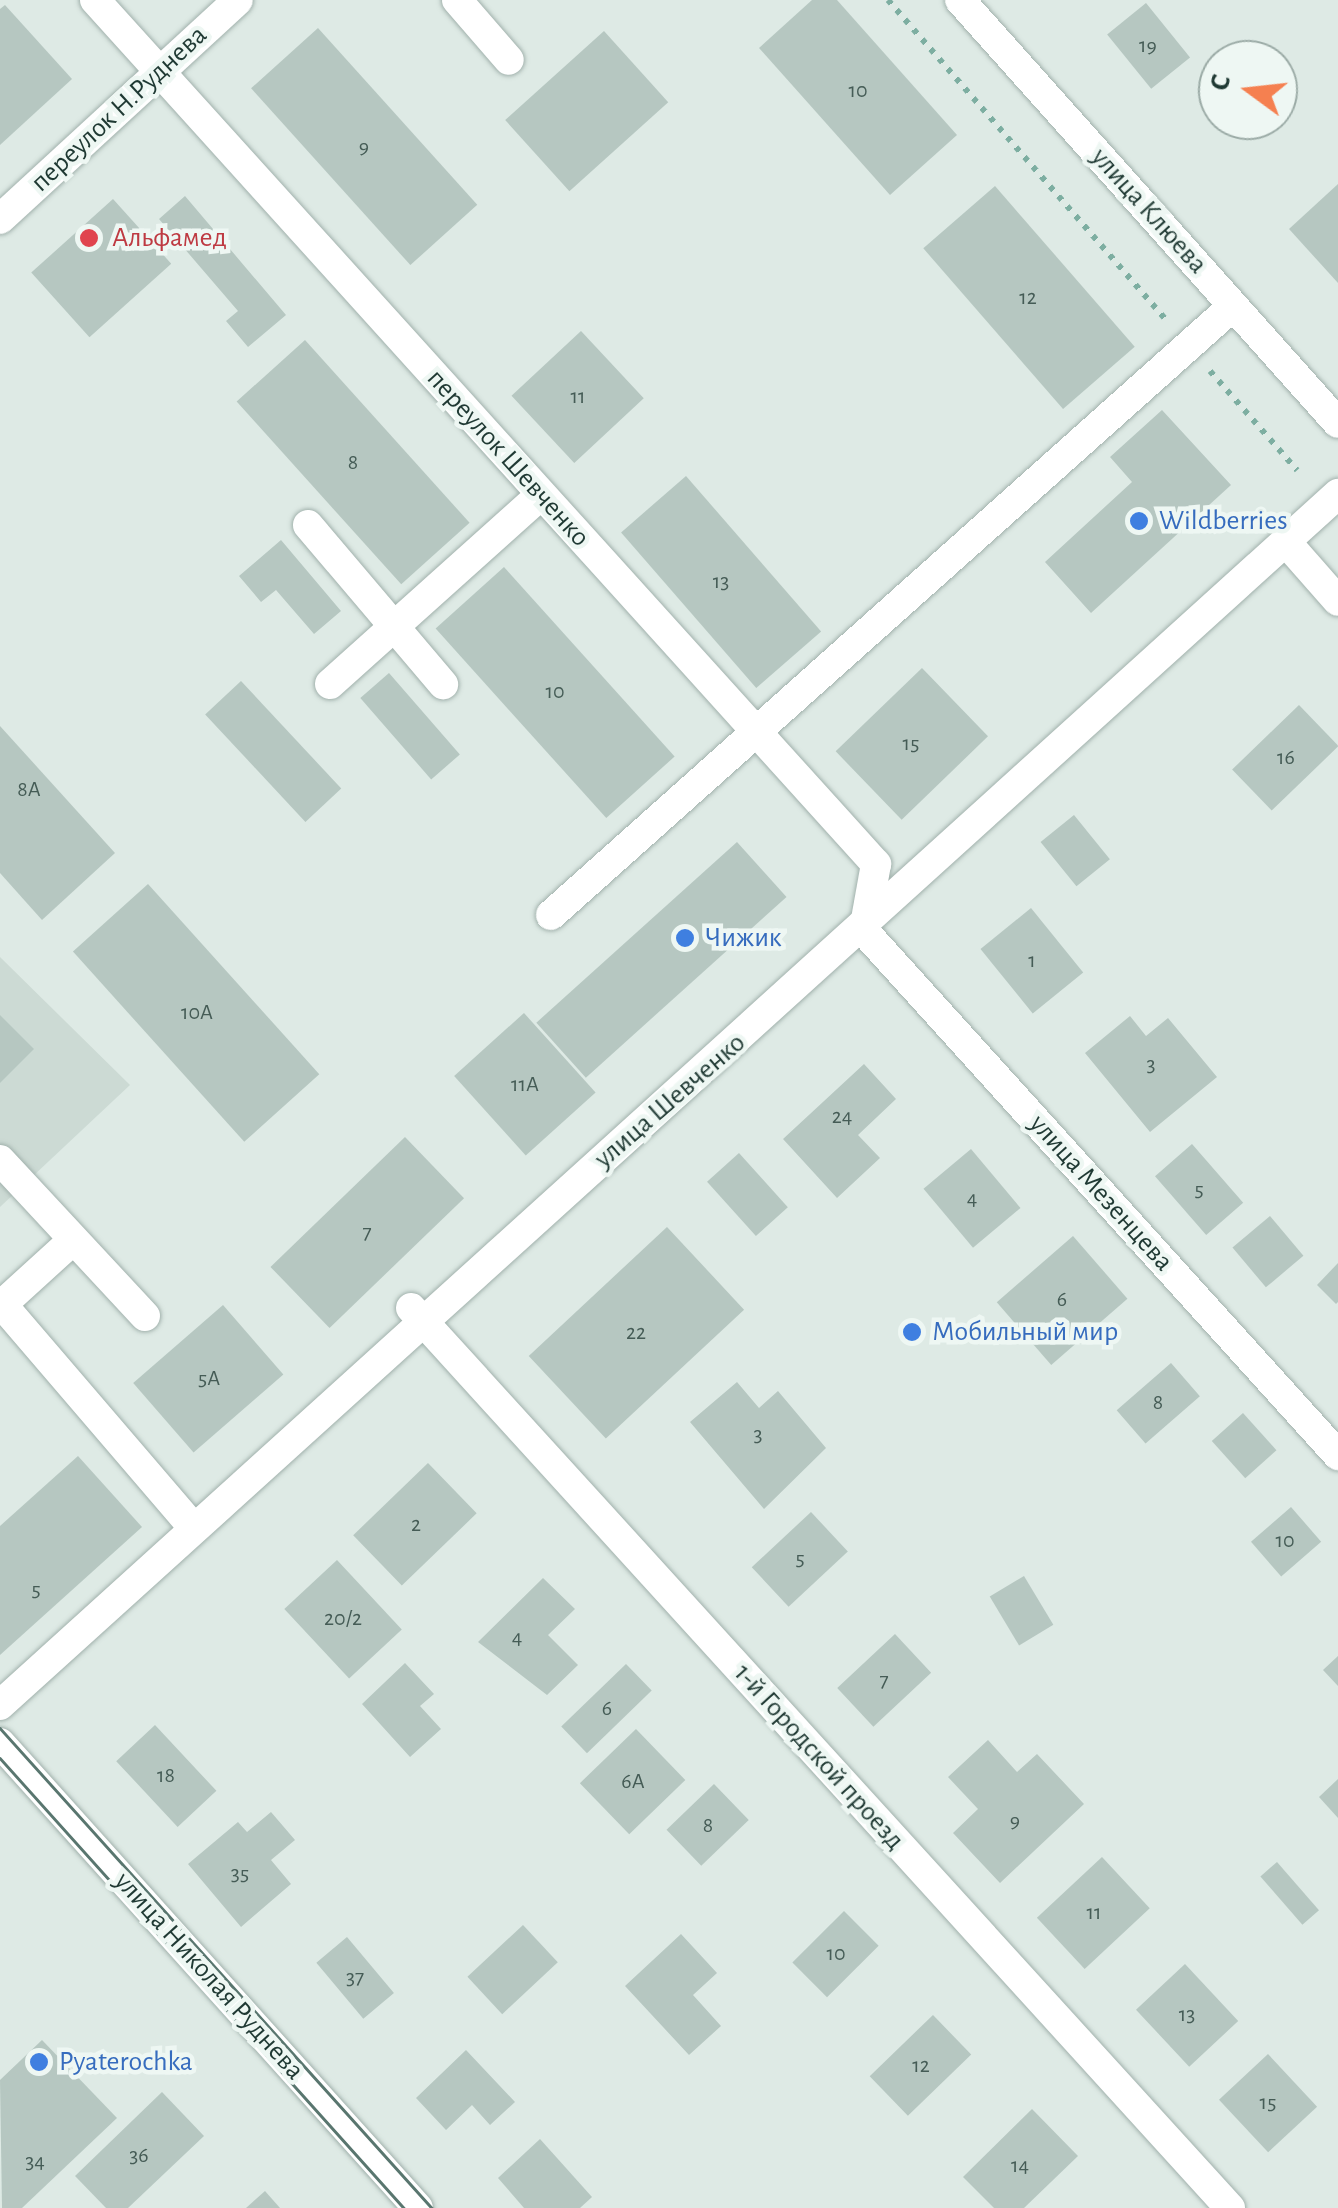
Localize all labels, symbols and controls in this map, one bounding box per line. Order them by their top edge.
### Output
street label: переулок Н.Руднева [24,19,214,199]
house number: 19 [1139,33,1157,59]
north arrow [1198,40,1298,140]
text: С [1205,72,1236,94]
house number: 10 [848,78,868,104]
house number: 9 [359,134,369,160]
street label: улица Клюева [1084,141,1214,281]
place label: Альфамед [112,221,227,255]
marker: Альфамед [76,225,102,251]
house number: 12 [1019,285,1037,311]
street label: переулок Шевченко [419,362,597,554]
house number: 11 [570,384,586,410]
house number: 8 [348,450,358,476]
place label: Wildberries [1159,504,1288,538]
marker: Wildberries [1128,510,1150,532]
house number: 13 [713,569,729,595]
house number: 10 [545,679,565,705]
house number: 15 [903,731,919,757]
house number: 16 [1277,745,1295,771]
house number: 8А [17,777,41,803]
place label: Чижик [705,921,782,955]
marker: Чижик [674,927,696,949]
house number: 1 [1028,948,1036,974]
house number: 10А [181,1000,213,1026]
street label: улица Шевченко [588,1026,752,1176]
house number: 3 [1146,1052,1156,1078]
house number: 11А [511,1072,539,1098]
house number: 24 [832,1104,852,1130]
street label: улица Мезенцева [1022,1108,1180,1278]
house number: 5 [1194,1177,1204,1203]
house number: 4 [967,1186,977,1212]
house number: 7 [362,1220,372,1246]
house number: 6 [1057,1287,1067,1313]
place label: Мобильный мир [932,1315,1118,1349]
house number: 22 [626,1320,646,1346]
marker: Мобильный мир [901,1321,923,1343]
house number: 5А [198,1366,220,1392]
house number: 8 [1153,1390,1163,1416]
house number: 3 [753,1422,763,1448]
house number: 2 [411,1512,421,1538]
house number: 10 [1275,1528,1295,1554]
house number: 5 [795,1546,805,1572]
house number: 5 [31,1577,41,1603]
house number: 20/2 [324,1606,362,1632]
house number: 4 [512,1625,522,1651]
street label: 1-й Городской проезд [727,1657,911,1857]
house number: 7 [879,1668,889,1694]
house number: 6 [602,1696,612,1722]
house number: 18 [157,1763,175,1789]
house number: 6А [621,1769,645,1795]
house number: 9 [1010,1808,1020,1834]
house number: 8 [703,1813,713,1839]
house number: 35 [231,1861,249,1887]
street label: улица Николая Руднева [107,1865,311,2087]
house number: 11 [1086,1900,1102,1926]
house number: 10 [826,1941,846,1967]
house number: 37 [346,1965,364,1991]
house number: 13 [1179,2002,1195,2028]
place label: Pyaterochka [59,2045,193,2079]
marker: Pyaterochka [28,2051,50,2073]
house number: 12 [912,2053,930,2079]
house number: 15 [1260,2090,1276,2116]
house number: 36 [129,2143,149,2169]
house number: 34 [25,2149,45,2175]
house number: 14 [1011,2153,1029,2179]

